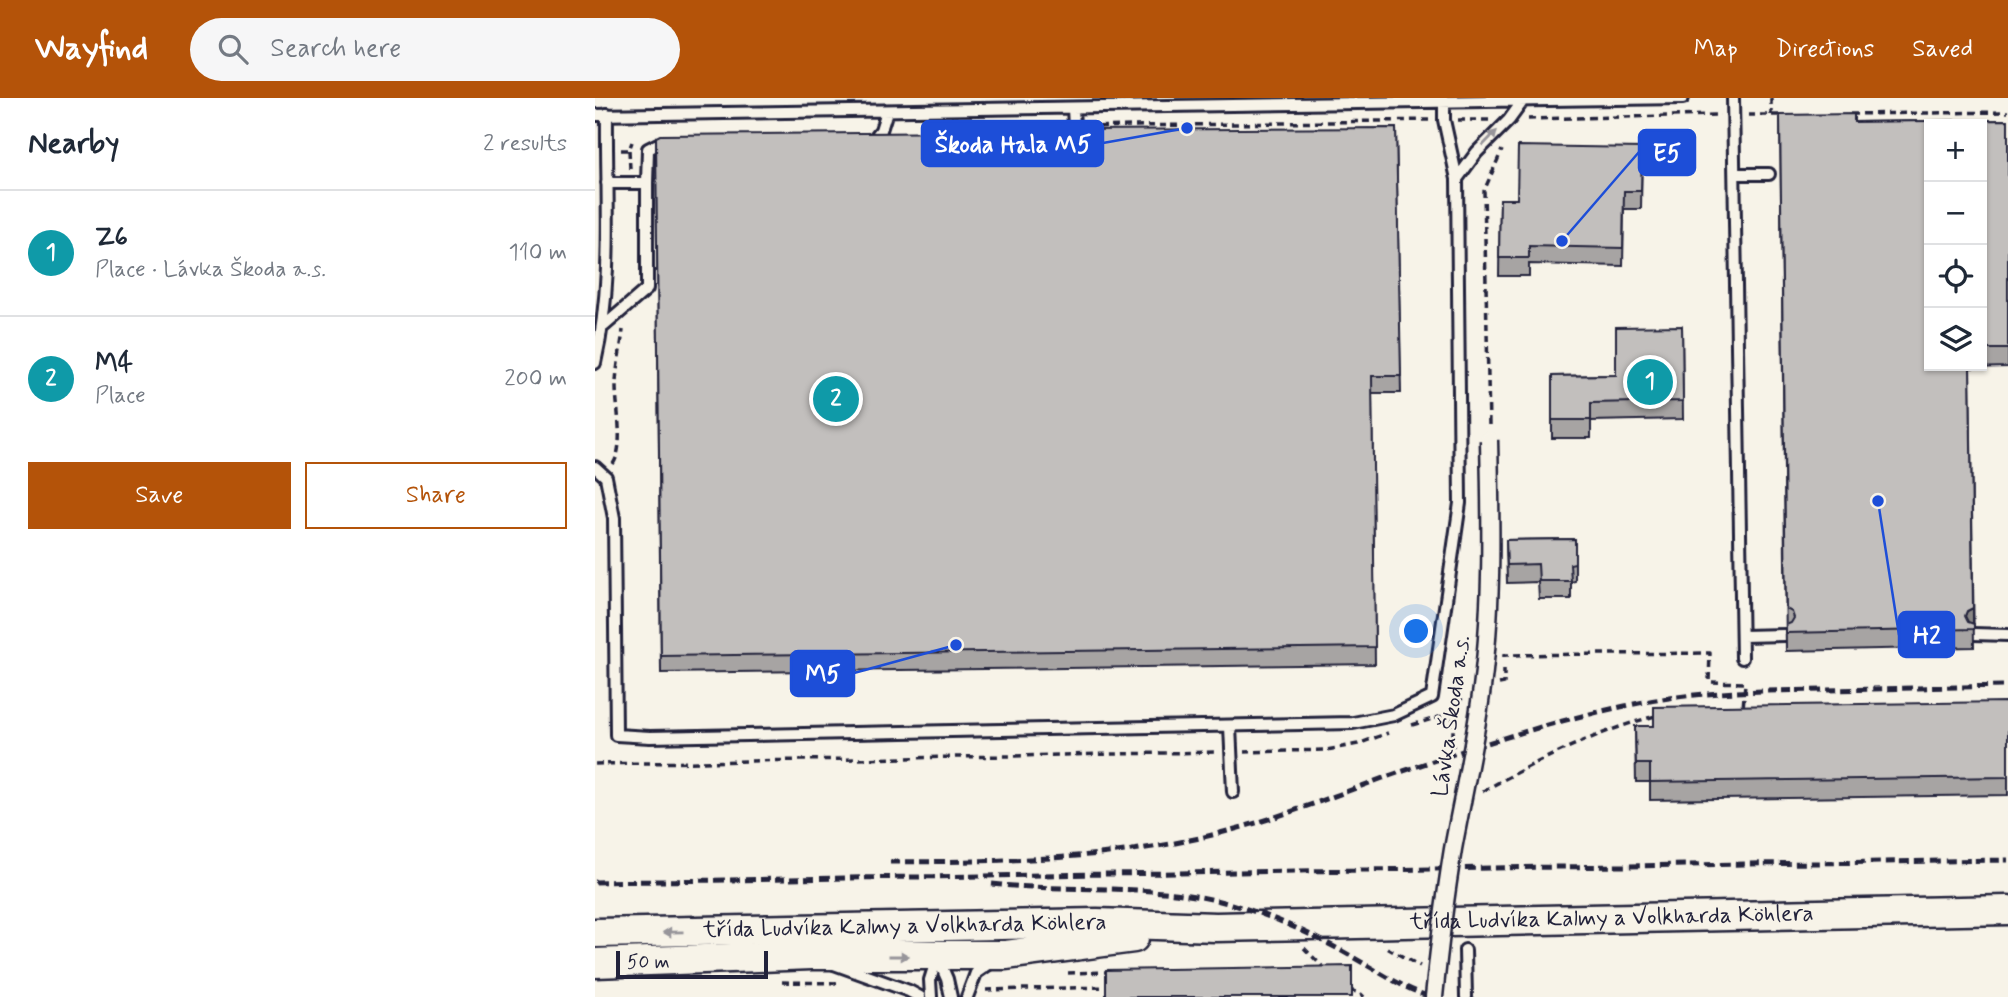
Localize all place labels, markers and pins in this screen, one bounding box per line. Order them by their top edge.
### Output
callout: Škoda Hala M5 [922,121,1103,166]
callout: E5 [1639,130,1695,175]
pin: 1 [1627,356,1673,408]
pin: 2 [813,373,859,425]
callout: H2 [1899,612,1954,657]
callout: M5 [791,651,854,696]

